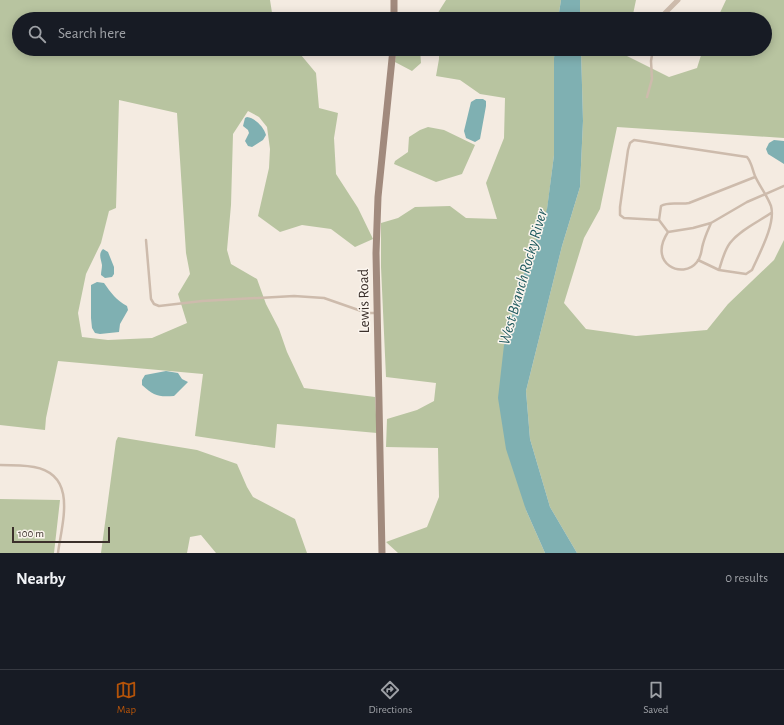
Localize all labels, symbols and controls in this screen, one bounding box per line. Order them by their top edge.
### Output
search box [12,12,772,56]
icon: search [26,23,48,45]
text: Search here [58,26,126,41]
water label: West Branch Rocky River [496,207,550,347]
street label: Lewis Road [356,268,372,333]
scale bar [12,525,110,544]
text: 100 m [18,528,44,539]
text: Nearby [16,570,66,587]
text: 0 results [725,572,768,585]
tab: Map [115,679,137,716]
tab: Directions [368,679,412,716]
tab: Saved [643,679,668,716]

